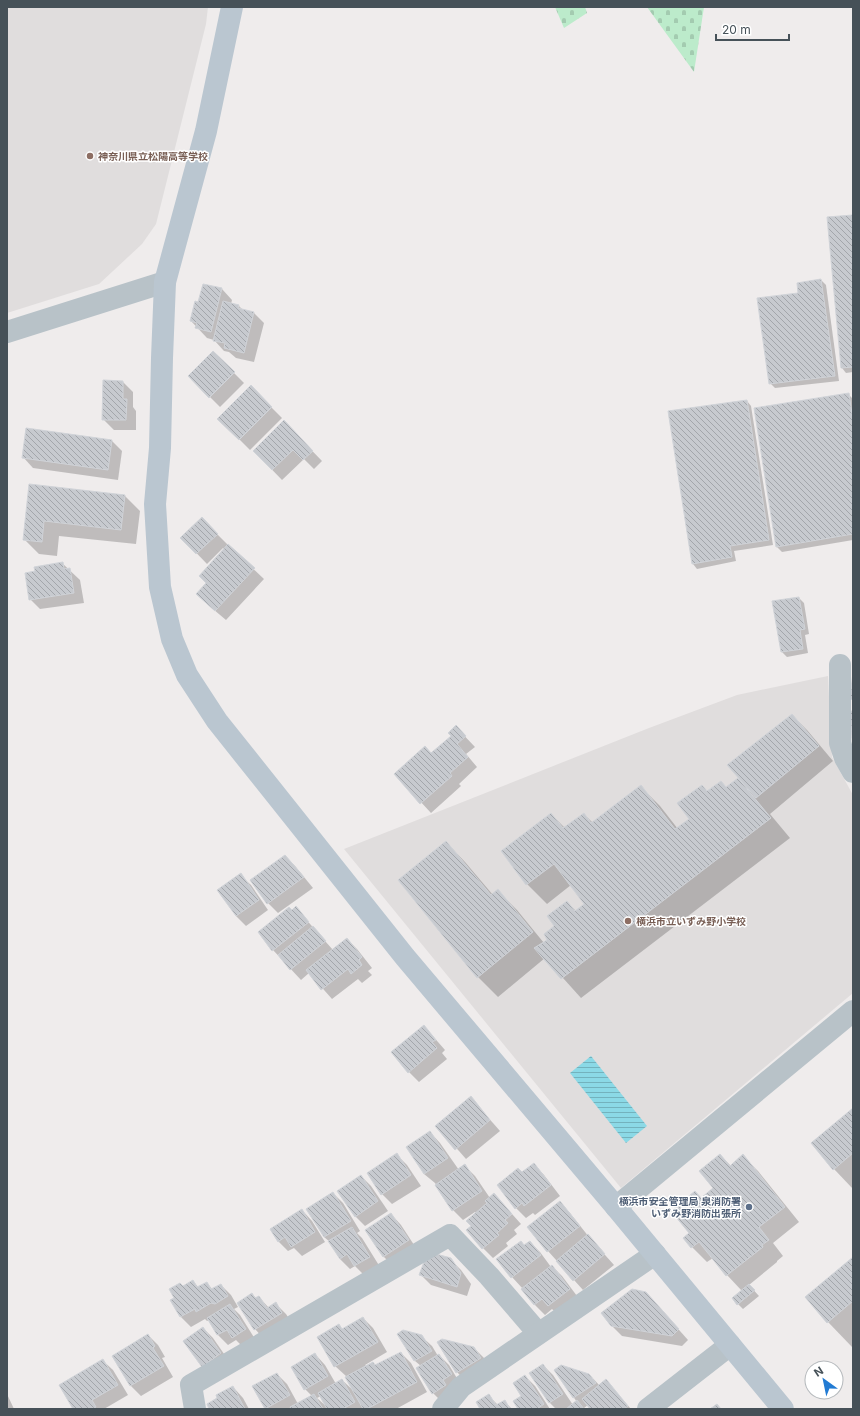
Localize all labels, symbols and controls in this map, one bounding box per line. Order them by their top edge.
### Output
scale bar [716,16,789,42]
text: 20 m [722,22,751,37]
place label: 神奈川県立松陽高等学校 [98,150,208,162]
marker: 神奈川県立松陽高等学校 [85,151,95,161]
place label: 横浜市立いずみ野小学校 [636,915,746,927]
marker: 横浜市立いずみ野小学校 [623,916,633,926]
place label: 横浜市安全管理局 泉消防署 いずみ野消防出張所 [619,1195,741,1219]
marker: 横浜市安全管理局 泉消防署 いずみ野消防出張所 [744,1202,754,1212]
north arrow [804,1360,844,1400]
text: N [811,1363,826,1380]

